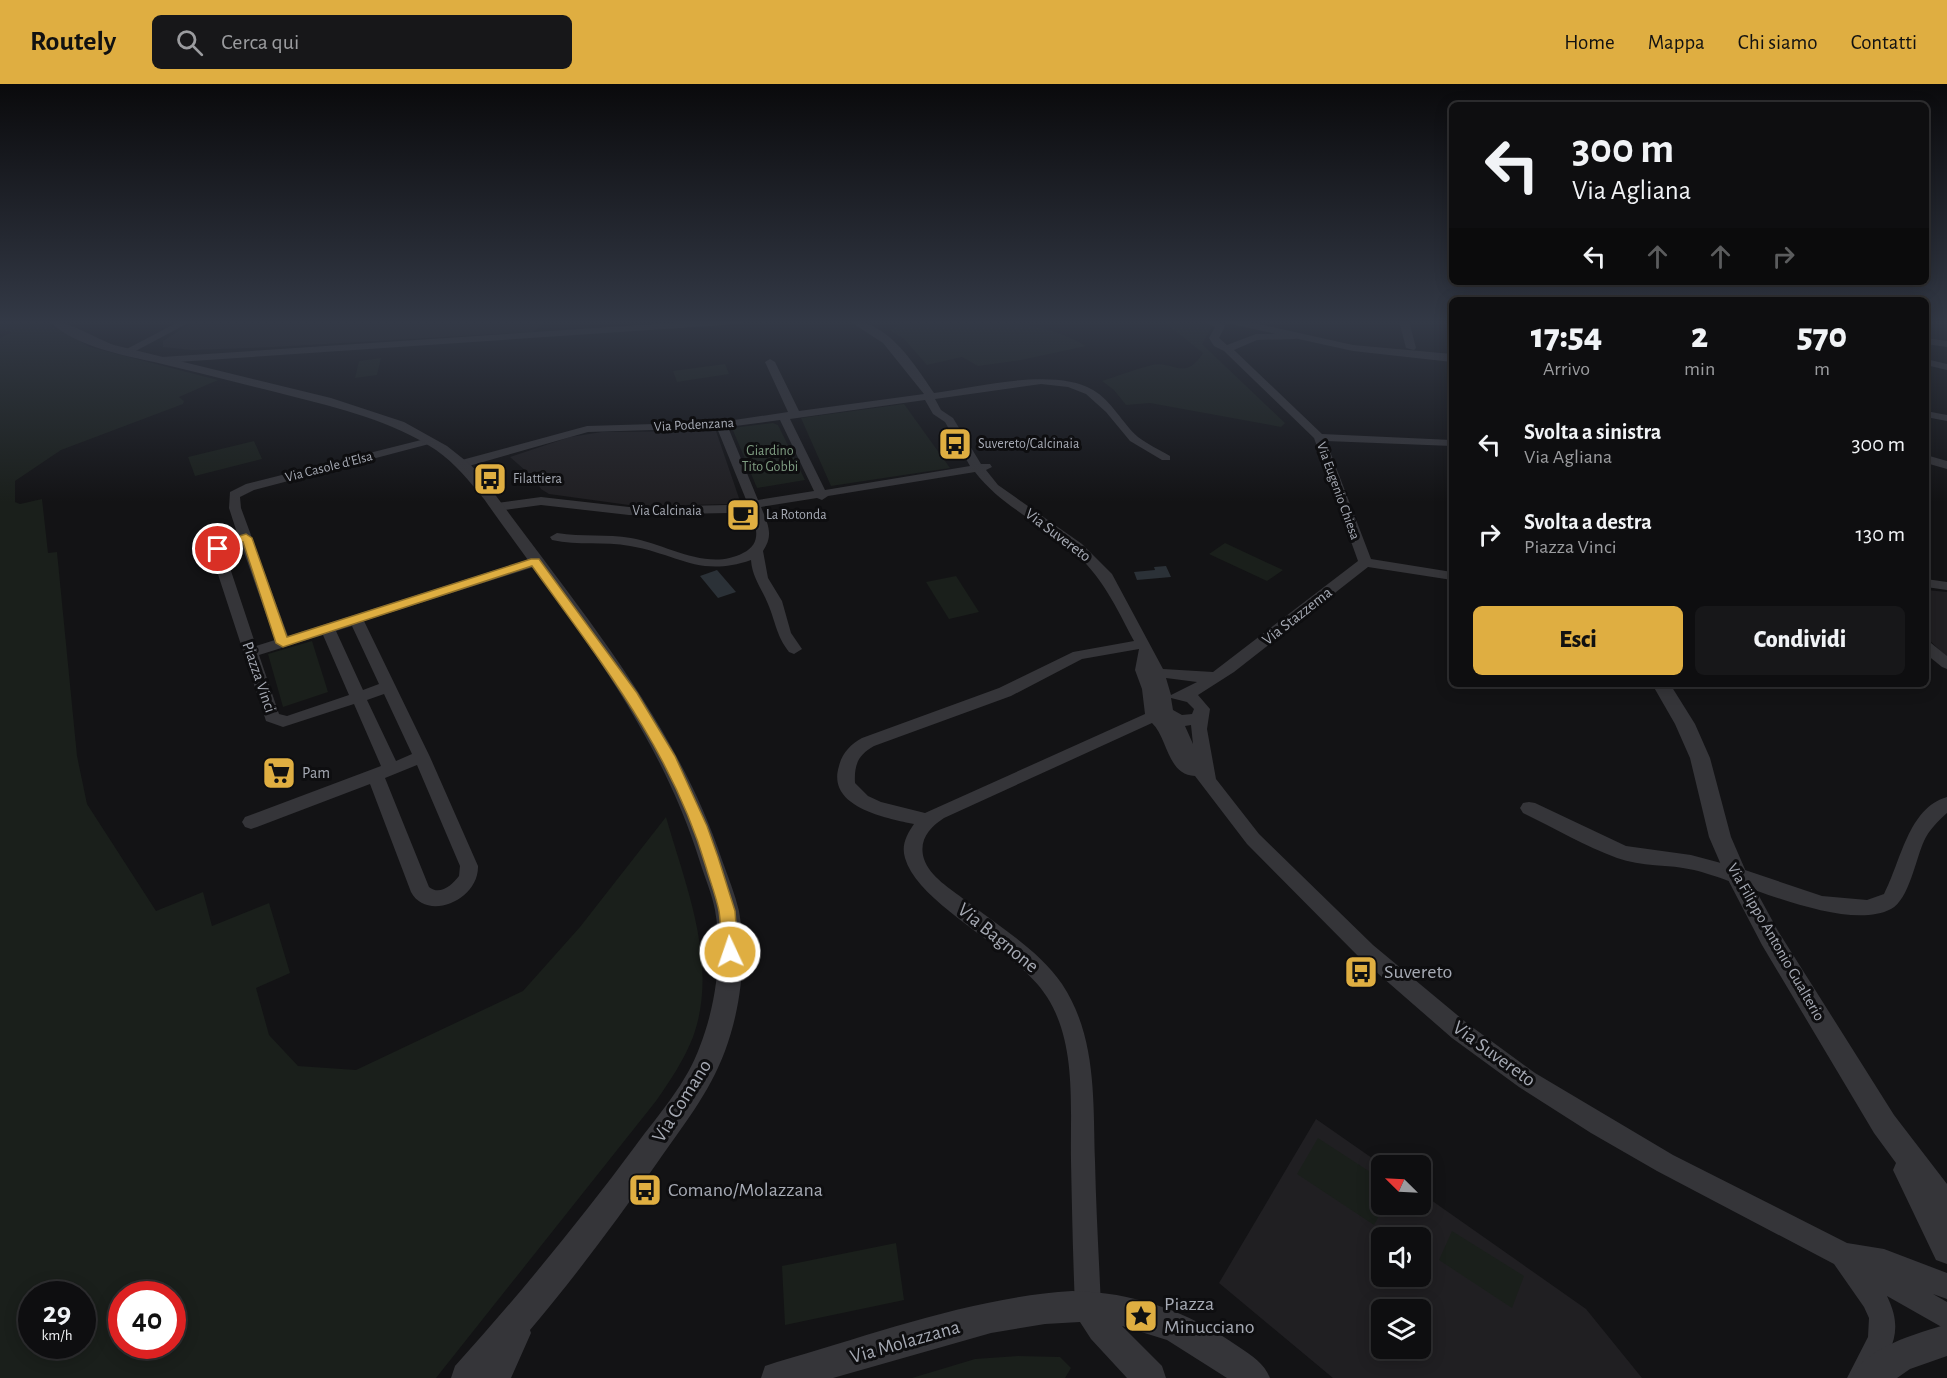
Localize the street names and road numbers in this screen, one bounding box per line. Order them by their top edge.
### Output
street label: Via Podenzana [654,416,735,434]
street label: Via Eugenio Chiesa [1314,440,1362,542]
street label: Via Casole d'Elsa [284,449,375,485]
street label: Via Calcinaia [632,504,702,518]
street label: Via Suvereto [1022,505,1094,565]
street label: Via Stazzema [1259,584,1335,648]
street label: Piazza Vinci [239,639,279,715]
street label: Via Filippo Antonio Gualterio [1724,861,1828,1024]
street label: Via Bagnone [954,899,1042,977]
street label: Via Suvereto [1449,1017,1539,1091]
street label: Via Comano [649,1056,715,1146]
street label: Via Molazzana [848,1317,962,1367]

